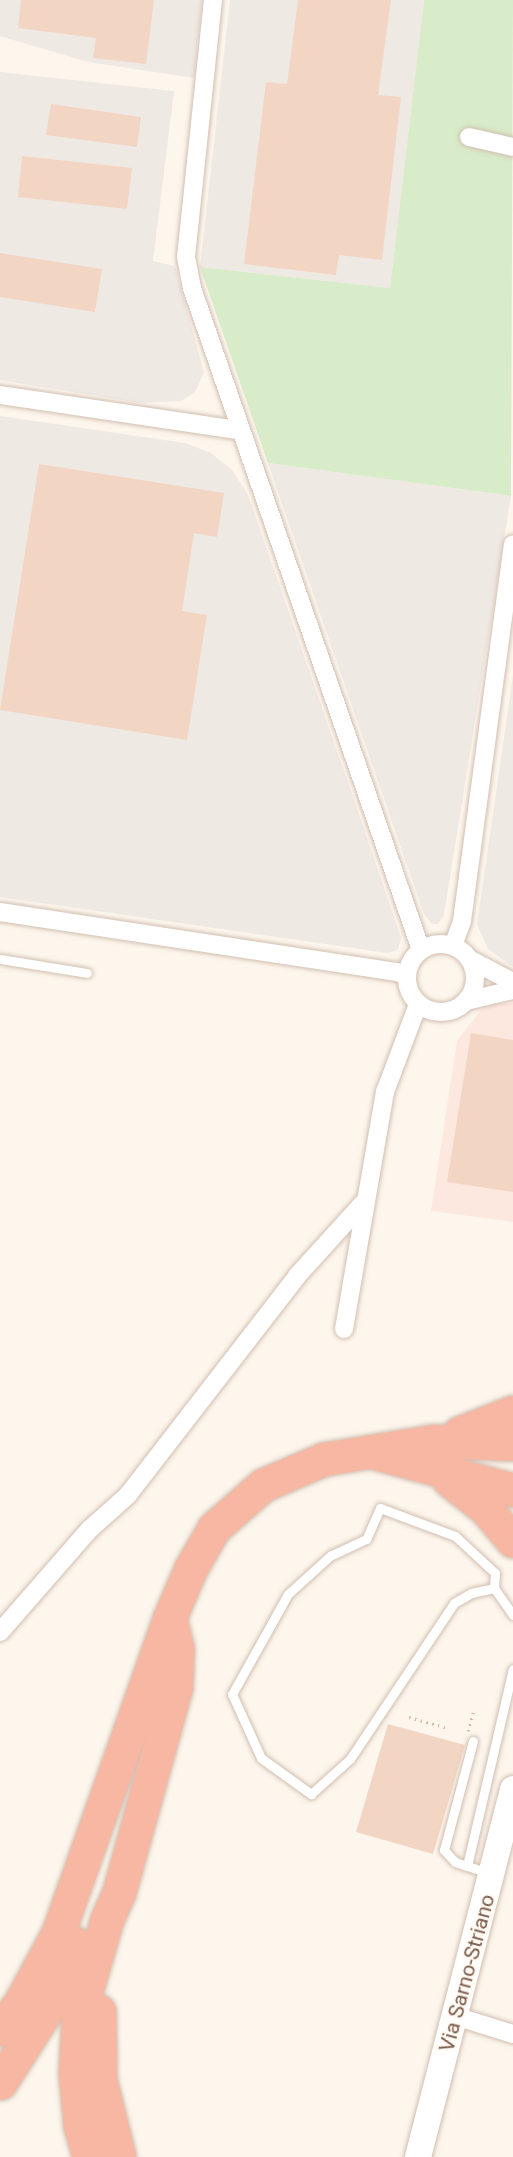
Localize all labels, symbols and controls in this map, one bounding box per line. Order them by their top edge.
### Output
street label: Via Sarno-Striano [434,1891,500,2055]

